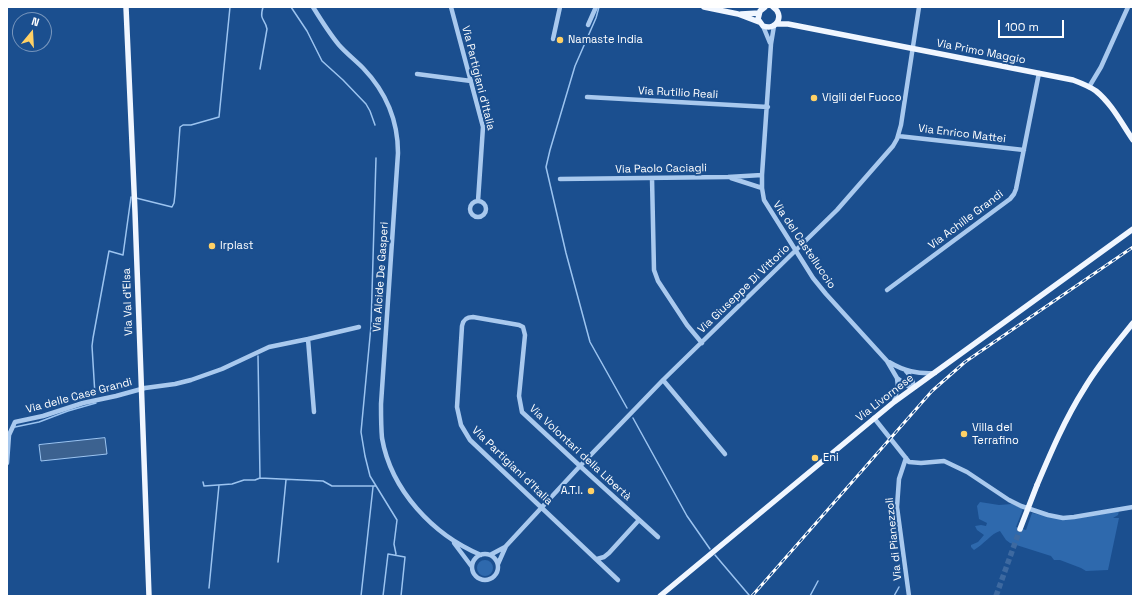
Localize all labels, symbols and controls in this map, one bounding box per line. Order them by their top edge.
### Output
north arrow [12,12,52,52]
scale bar [1000,12,1066,38]
text: N [30,14,41,29]
text: 100 m [1005,19,1039,35]
street label: Via Partigiani d'Italia [459,24,497,132]
place label: Namaste India [568,33,643,47]
marker: Namaste India [555,35,565,45]
street label: Via Primo Maggio [935,37,1027,67]
street label: Via Rutilio Reali [638,84,718,102]
place label: Vigili del Fuoco [822,91,901,105]
marker: Vigili del Fuoco [809,93,819,103]
street label: Via Enrico Mattei [917,122,1007,146]
street label: Via Paolo Caciagli [615,162,707,176]
street label: Via Achille Grandi [926,188,1006,252]
street label: Via del Castelluccio [770,199,838,291]
street label: Via Alcide De Gasperi [371,221,391,333]
place label: Irplast [220,239,254,253]
marker: Irplast [207,241,217,251]
street label: Via Giuseppe Di Vittorio [695,242,793,336]
street label: Via Val d'Elsa [120,268,136,336]
street label: Via Livornese [854,371,916,425]
street label: Via delle Case Grandi [24,375,134,417]
street label: Via Volontari della Libertà [526,402,634,504]
place label: Villa del Terrafino [972,421,1019,447]
street label: Via Partigiani d'Italia [469,424,555,508]
marker: Villa del Terrafino [959,429,969,439]
place label: Eni [823,451,839,465]
marker: Eni [810,453,820,463]
place label: A.T.I. [561,484,583,498]
marker: A.T.I. [586,486,596,496]
street label: Via di Pianezzoli [883,497,905,581]

